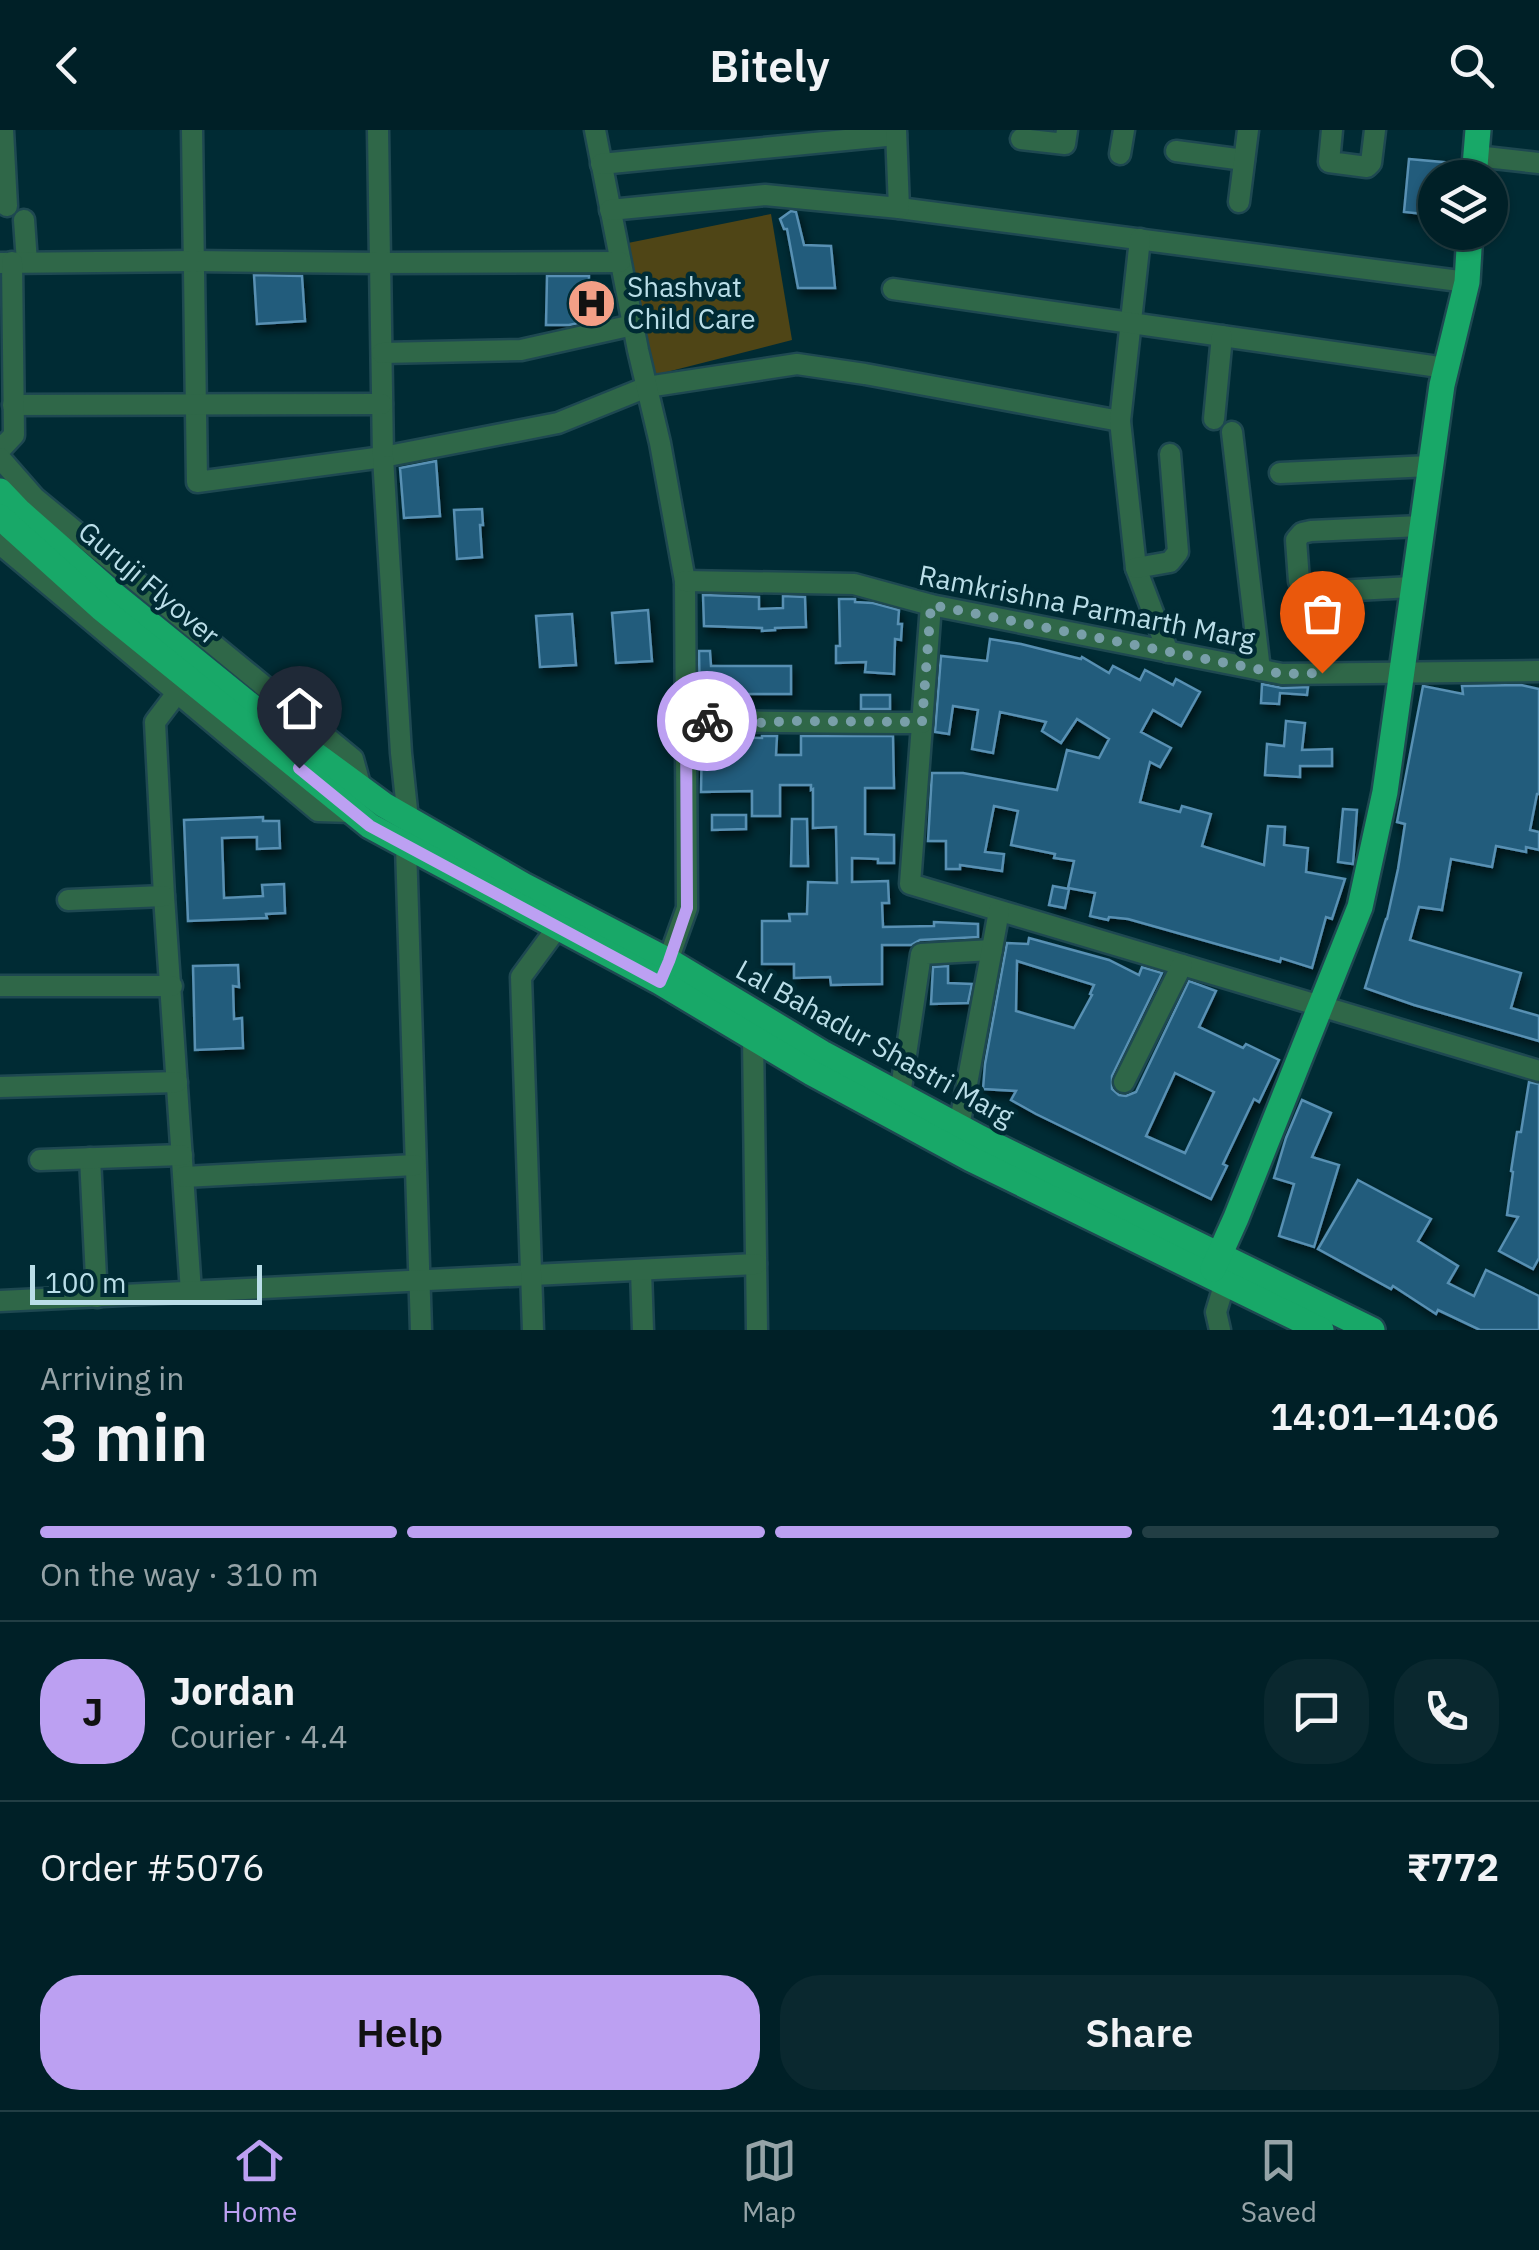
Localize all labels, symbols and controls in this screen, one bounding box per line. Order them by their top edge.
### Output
text: Bitely [709,36,830,94]
icon: back [40,38,95,93]
icon: search [1444,38,1499,93]
map controls [1418,160,1508,250]
button: layers [1418,160,1508,250]
place label: Shashvat Child Care [627,268,756,337]
hospital icon: Shashvat Child Care [566,277,618,329]
street label: Guruji Flyover [71,513,228,653]
street label: Ramkrishna Parmarth Marg [916,556,1259,657]
pin [1280,571,1365,674]
icon: bag [1295,586,1350,641]
pin [257,666,342,769]
courier [657,671,757,771]
icon: home [272,681,327,736]
icon: bike [680,694,735,749]
street label: Lal Bahadur Shastri Marg [730,951,1021,1135]
scale bar [30,1260,262,1304]
text: 100 m [45,1264,126,1301]
text: Arriving in [40,1357,185,1399]
text: 14:01–14:06 [1270,1391,1499,1440]
text: 3 min [40,1394,208,1479]
text: On the way · 310 m [40,1553,319,1595]
button: chat [1264,1659,1369,1764]
button: phone [1394,1659,1499,1764]
text: Jordan [170,1666,295,1715]
text: J [82,1687,103,1736]
text: Courier · 4.4 [170,1715,348,1757]
text: Order #5076 [40,1842,265,1891]
text: ₹772 [1407,1842,1499,1891]
button: Help [40,1975,760,2090]
button: Share [780,1975,1499,2090]
tab: Home [222,2133,297,2230]
tab: Map [742,2133,797,2230]
tab: Saved [1241,2133,1317,2230]

